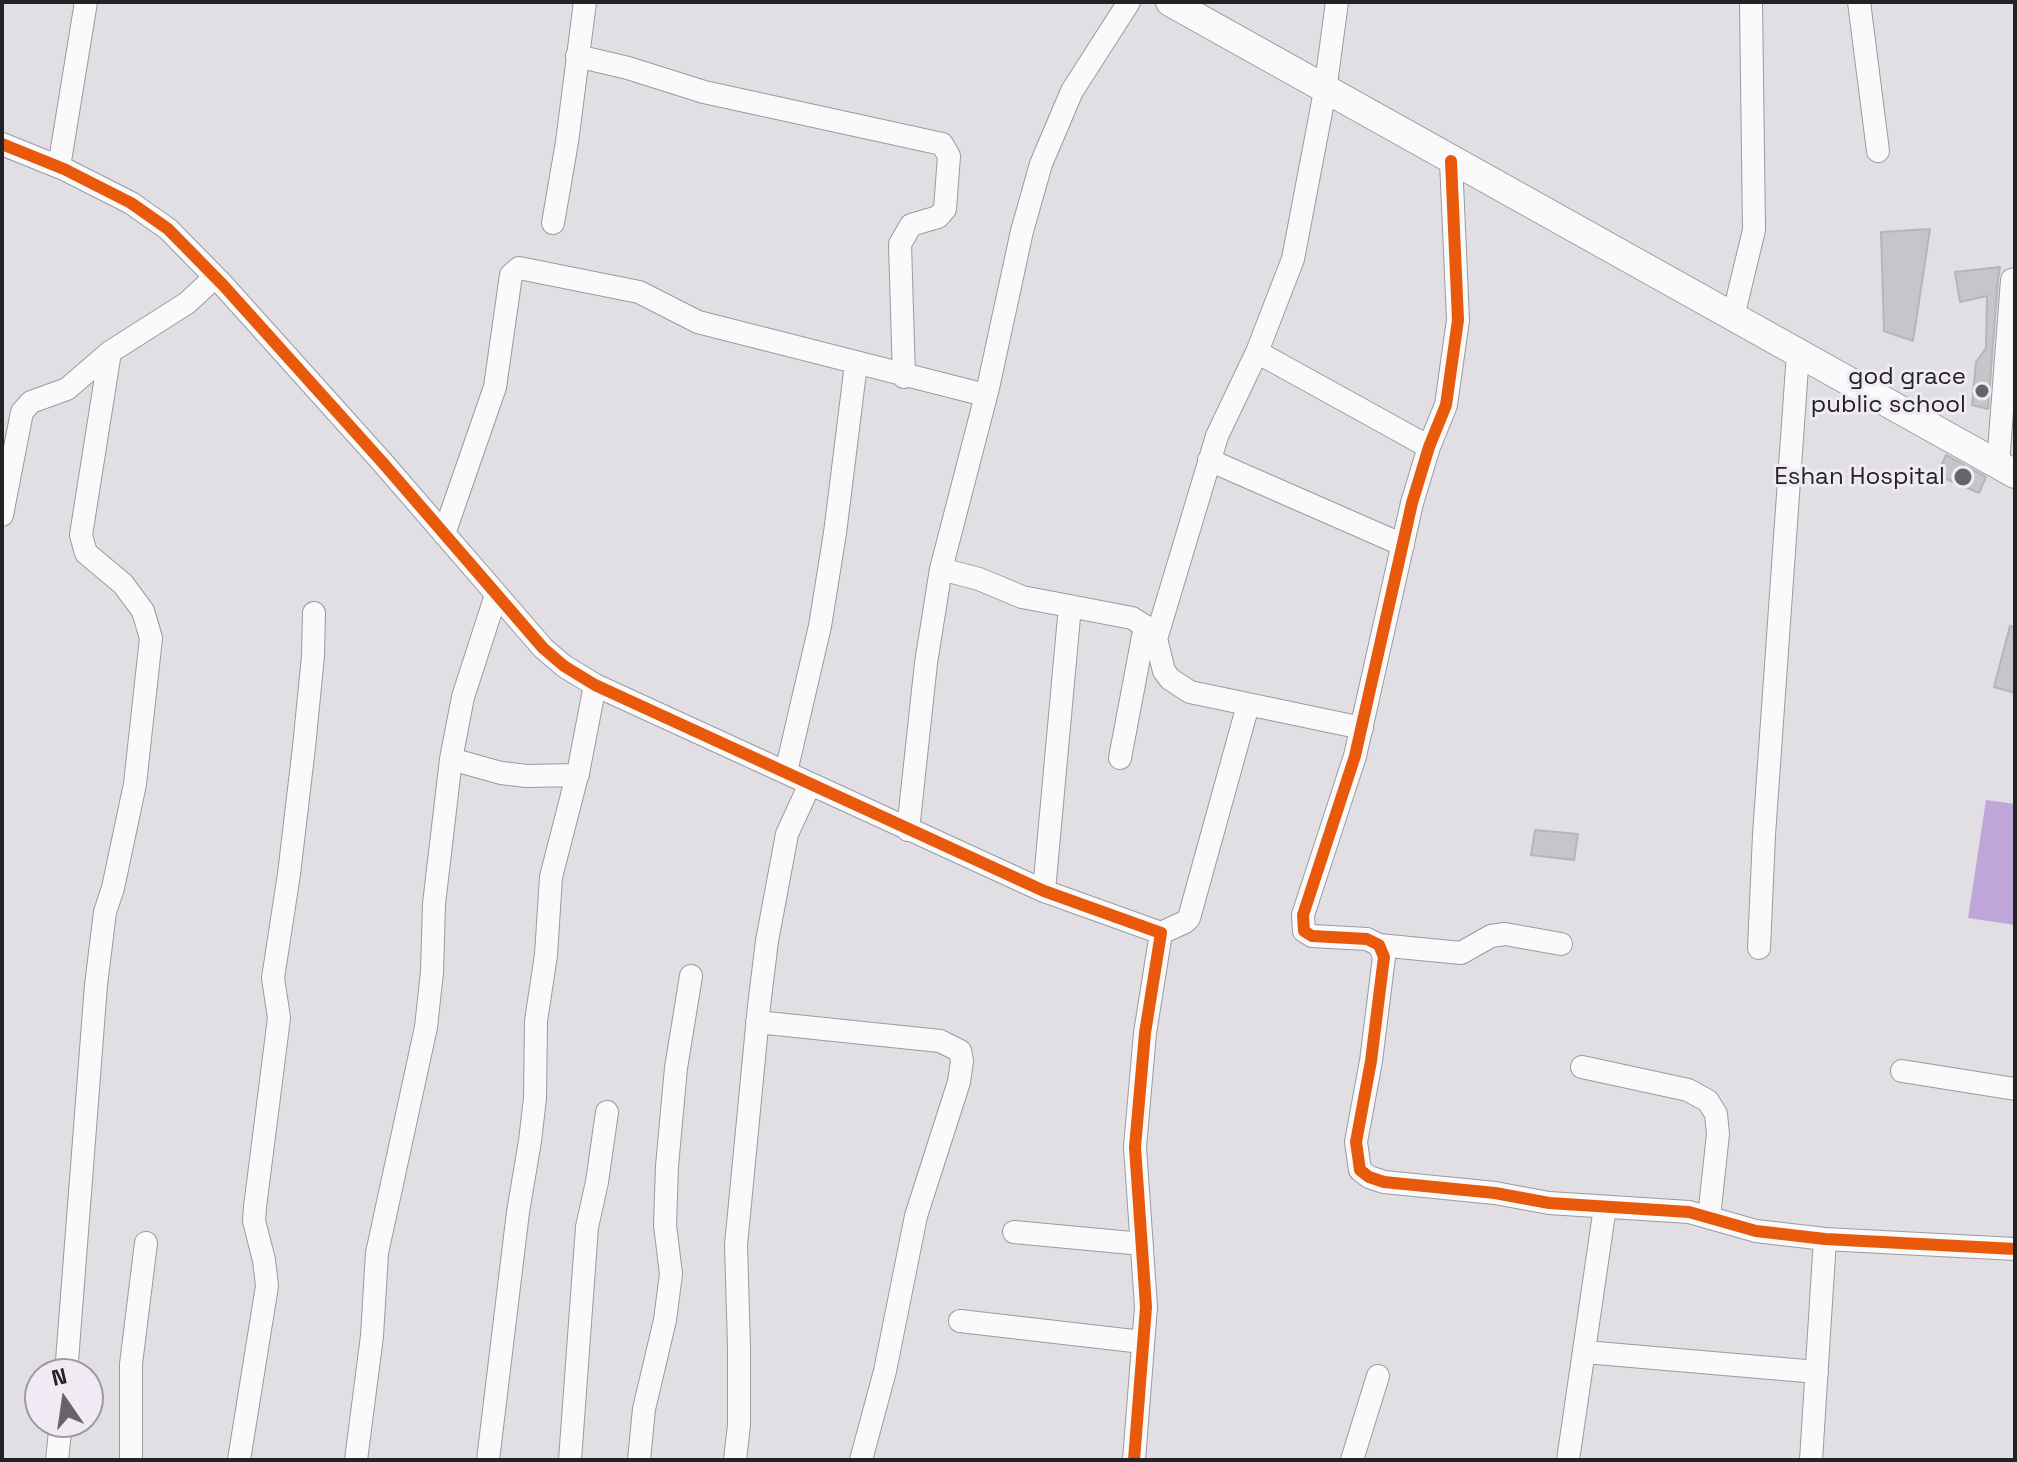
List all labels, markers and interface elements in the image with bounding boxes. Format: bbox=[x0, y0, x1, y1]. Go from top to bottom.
place label: god grace public school bbox=[1811, 363, 1966, 419]
marker: god grace public school bbox=[1973, 382, 1991, 400]
place label: Eshan Hospital bbox=[1774, 463, 1945, 491]
marker: Eshan Hospital bbox=[1952, 466, 1974, 488]
north arrow bbox=[24, 1358, 104, 1438]
text: N bbox=[49, 1361, 69, 1392]

